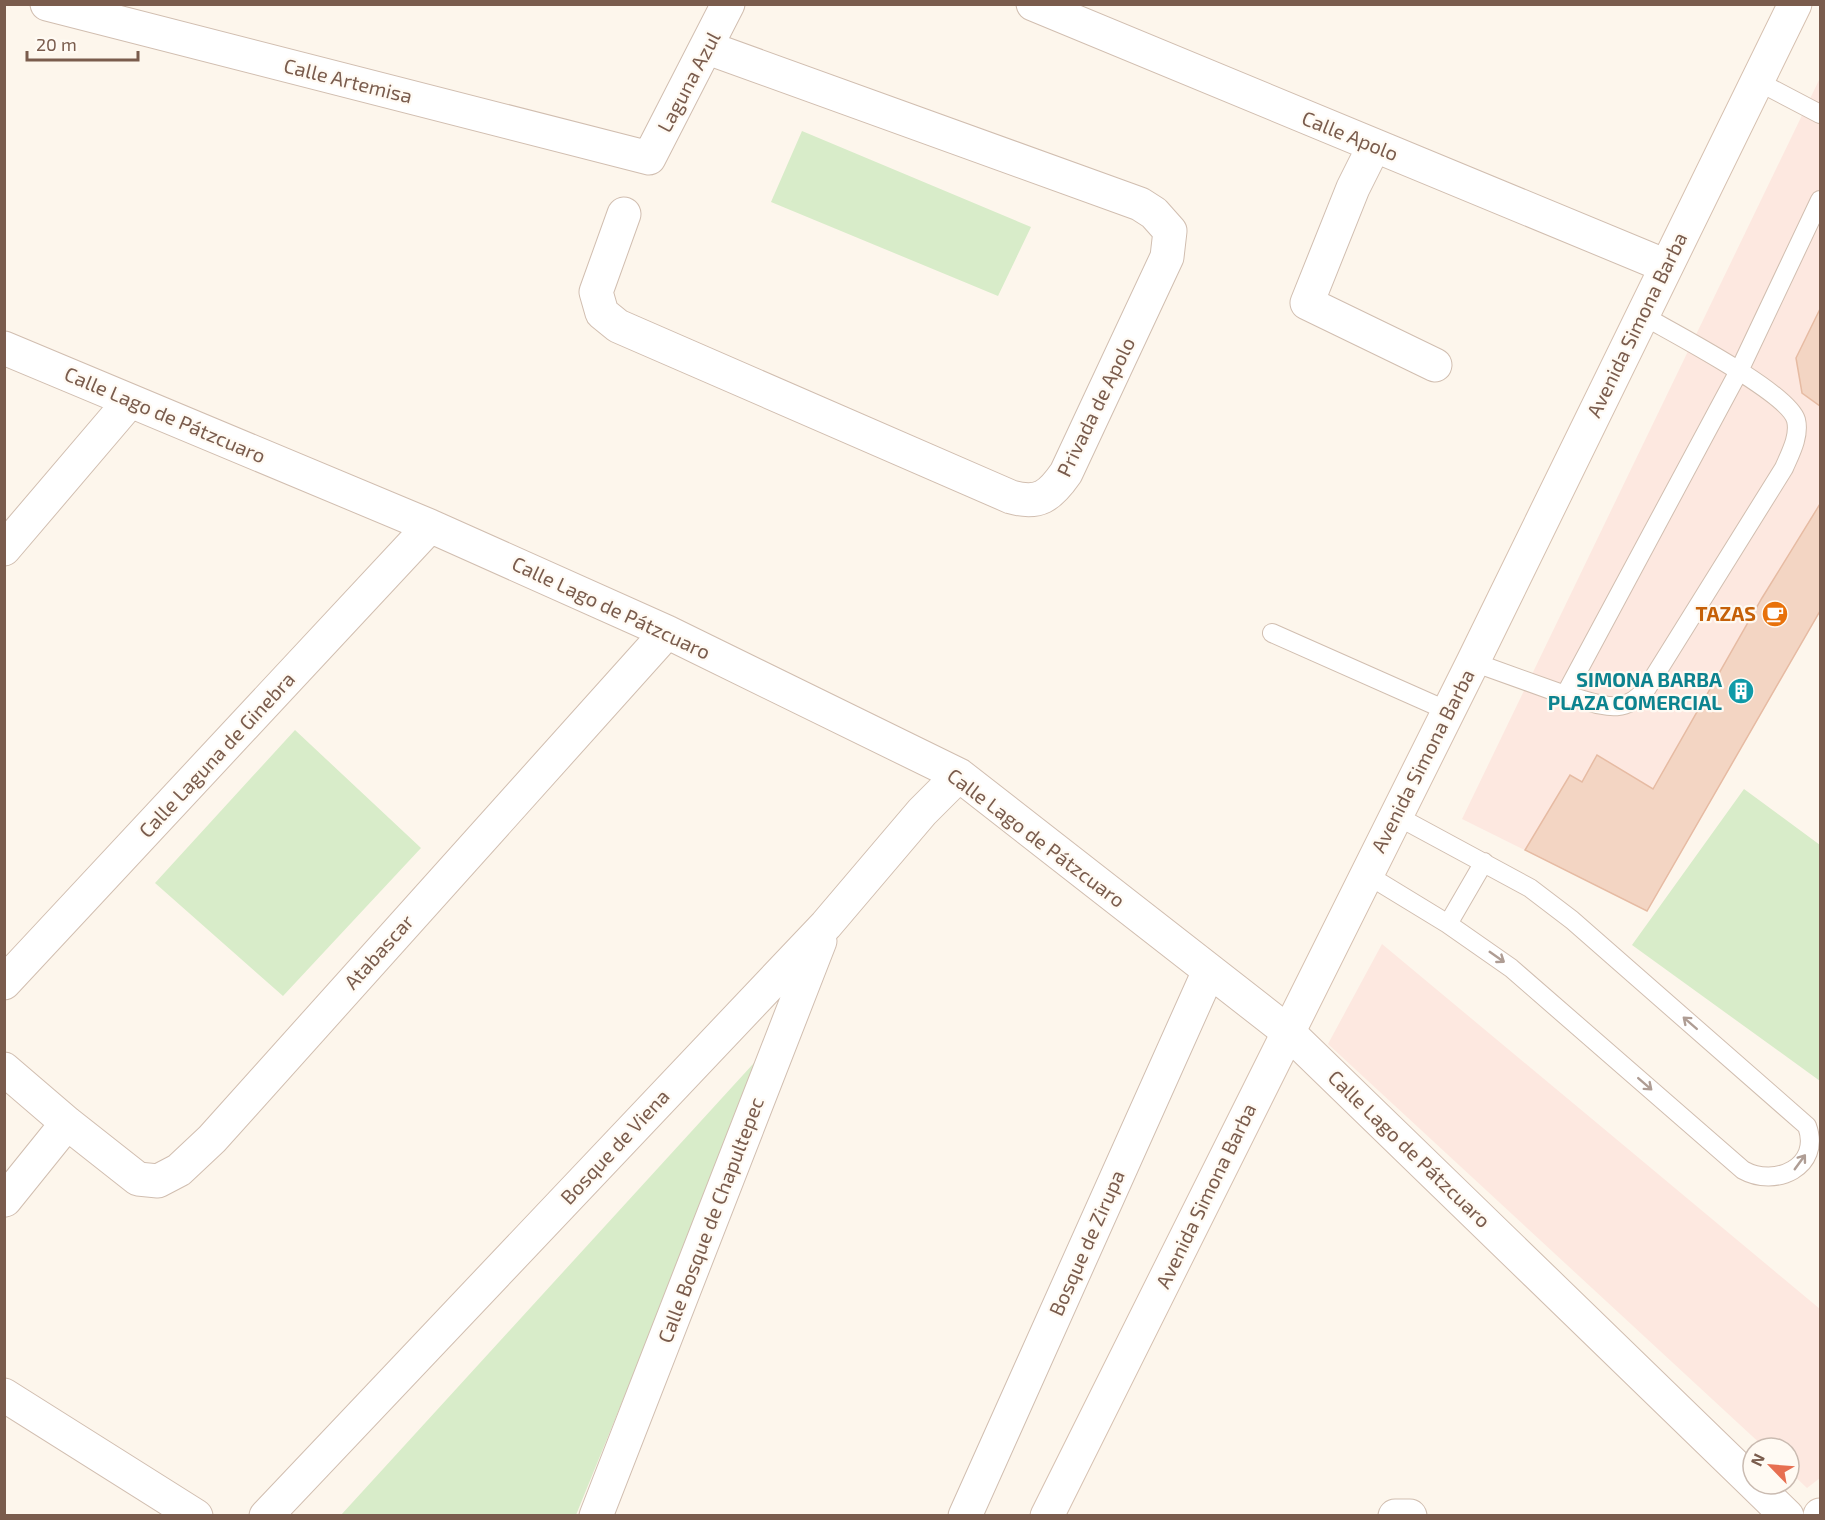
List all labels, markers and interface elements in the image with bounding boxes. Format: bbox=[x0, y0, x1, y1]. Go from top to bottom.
scale bar bbox=[27, 24, 138, 62]
street label: Laguna Azul bbox=[652, 27, 725, 136]
text: 20 m bbox=[36, 33, 77, 55]
street label: Calle Artemisa bbox=[282, 52, 415, 108]
street label: Calle Apolo bbox=[1299, 105, 1402, 165]
street label: Avenida Simona Barba bbox=[1581, 228, 1691, 421]
street label: Privada de Apolo bbox=[1051, 333, 1139, 480]
street label: Calle Lago de Pátzcuaro bbox=[61, 361, 270, 467]
street label: Calle Lago de Pátzcuaro bbox=[508, 551, 714, 664]
cafe icon: TAZAS bbox=[1760, 599, 1790, 629]
place label: TAZAS bbox=[1696, 601, 1756, 625]
street label: Avenida Simona Barba bbox=[1365, 665, 1479, 856]
street label: Calle Laguna de Ginebra bbox=[133, 667, 299, 842]
place label: SIMONA BARBA PLAZA COMERCIAL bbox=[1548, 667, 1723, 714]
building icon: SIMONA BARBA PLAZA COMERCIAL bbox=[1726, 676, 1756, 706]
street label: Calle Lago de Pátzcuaro bbox=[943, 763, 1130, 912]
street label: Atabascar bbox=[339, 909, 418, 994]
one-way arrow bbox=[1488, 951, 1505, 964]
one-way arrow bbox=[1683, 1016, 1698, 1030]
street label: Calle Lago de Pátzcuaro bbox=[1324, 1065, 1496, 1232]
one-way arrow bbox=[1637, 1077, 1652, 1091]
street label: Bosque de Viena bbox=[555, 1084, 674, 1209]
street label: Calle Bosque de Chapultepec bbox=[652, 1093, 768, 1346]
street label: Avenida Simona Barba bbox=[1150, 1099, 1260, 1292]
one-way arrow bbox=[1793, 1154, 1806, 1170]
street label: Bosque de Zirupa bbox=[1043, 1166, 1129, 1319]
north arrow bbox=[1741, 1436, 1801, 1496]
text: N bbox=[1746, 1450, 1768, 1469]

